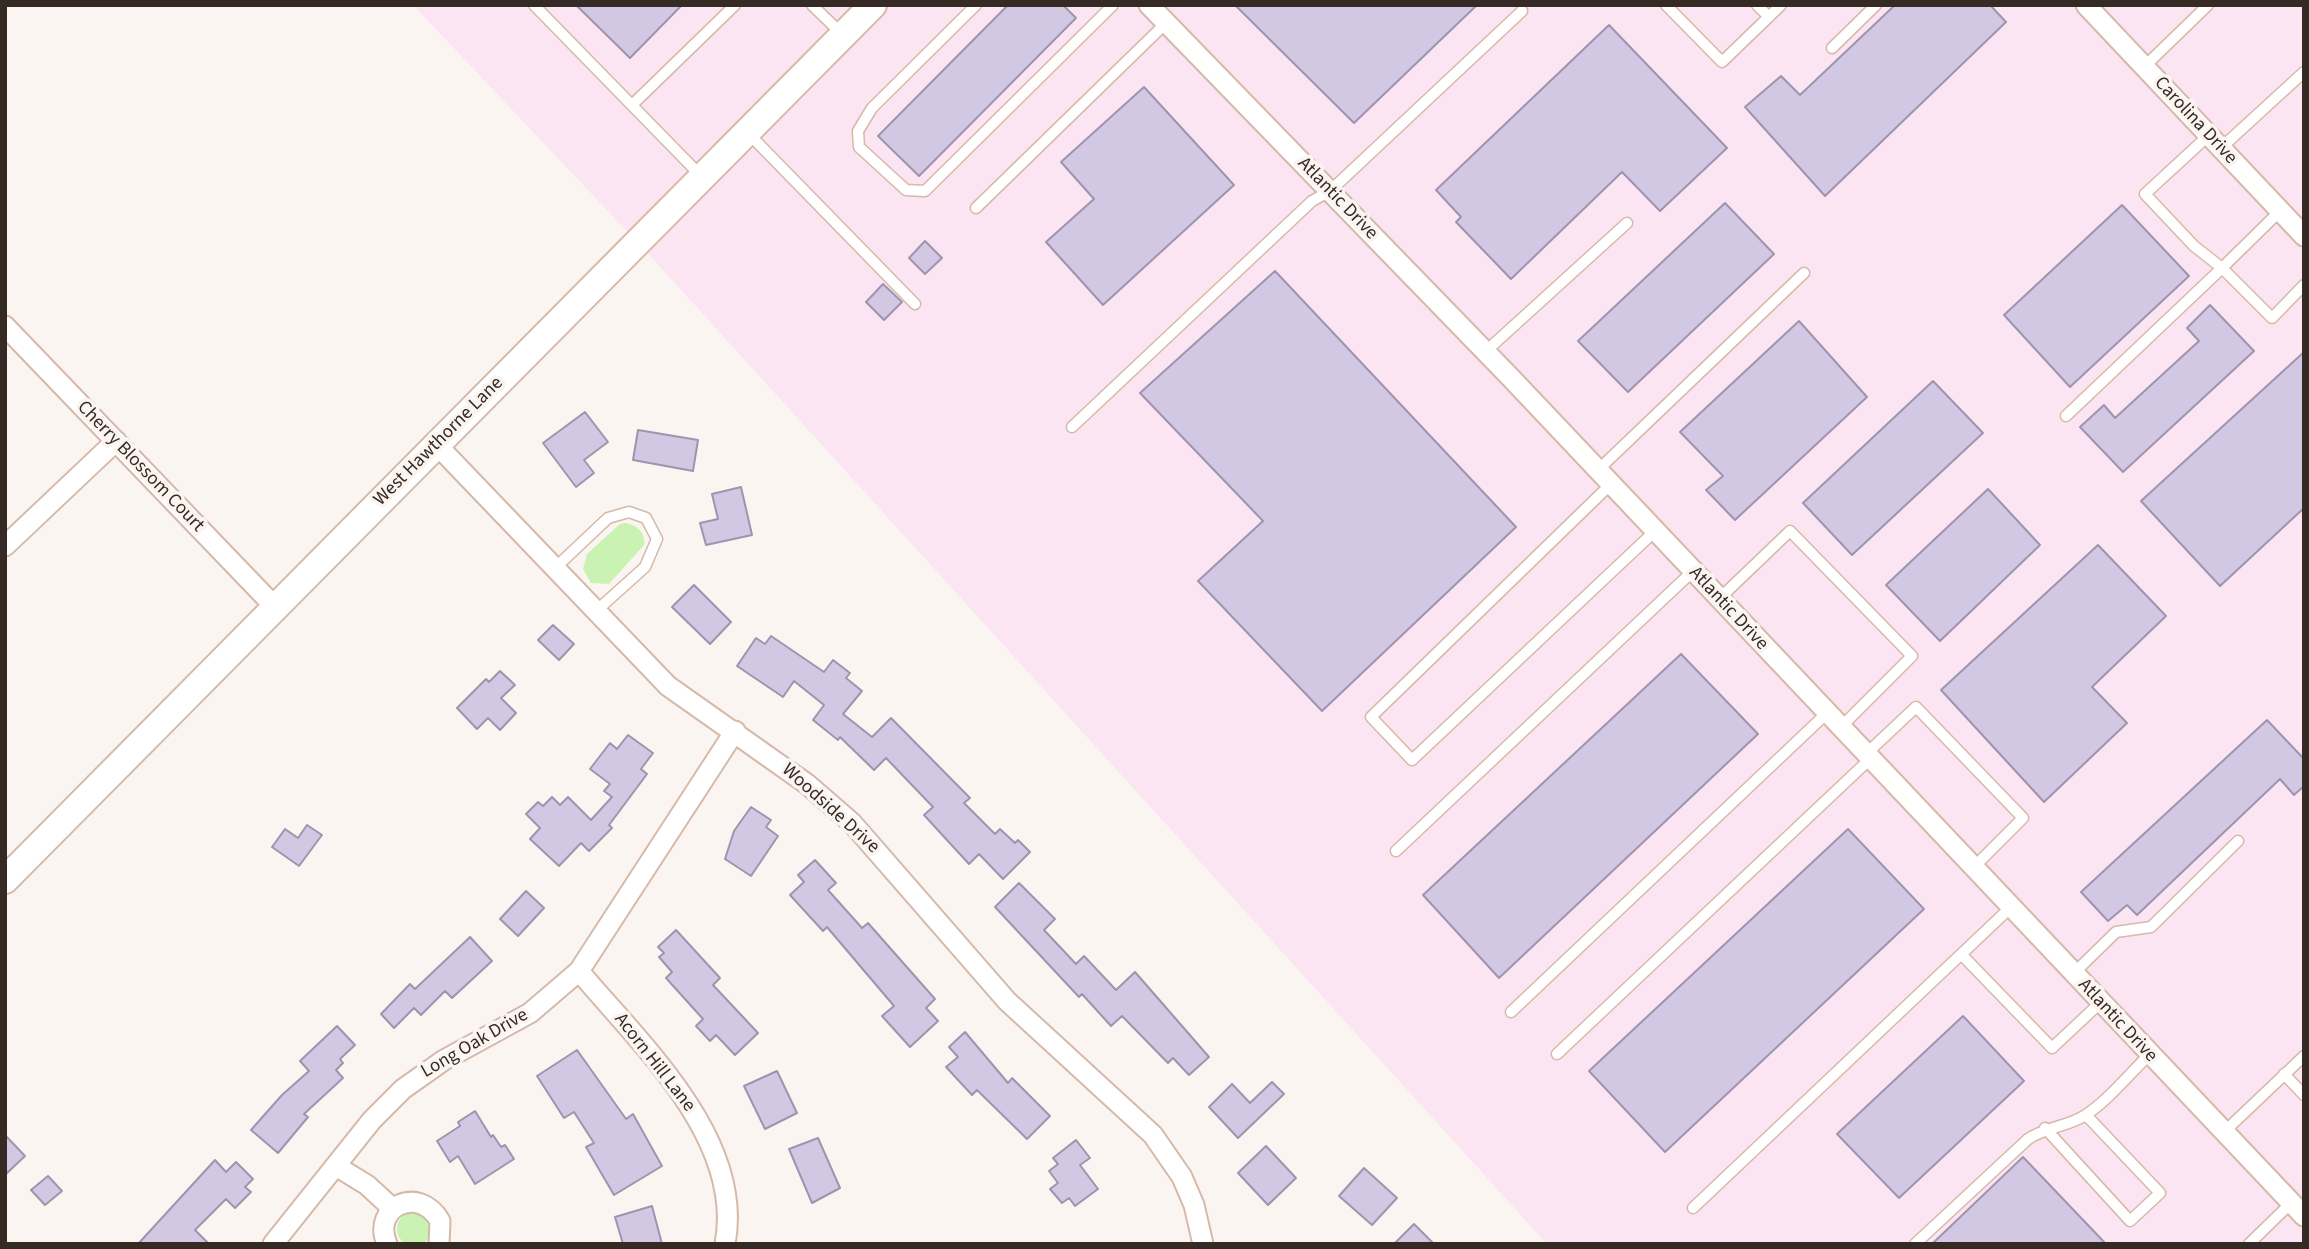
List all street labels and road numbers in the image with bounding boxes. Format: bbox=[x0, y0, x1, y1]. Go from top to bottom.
street label: Carolina Drive bbox=[2149, 72, 2241, 170]
street label: Atlantic Drive bbox=[1292, 153, 1382, 245]
street label: West Hawthorne Lane bbox=[370, 373, 508, 511]
street label: Cherry Blossom Court bbox=[72, 397, 208, 537]
street label: Atlantic Drive bbox=[1684, 562, 1772, 656]
street label: Woodside Drive bbox=[776, 759, 884, 859]
street label: Atlantic Drive bbox=[2073, 974, 2161, 1068]
street label: Long Oak Drive bbox=[417, 1004, 533, 1084]
street label: Acorn Hill Lane bbox=[608, 1009, 700, 1117]

